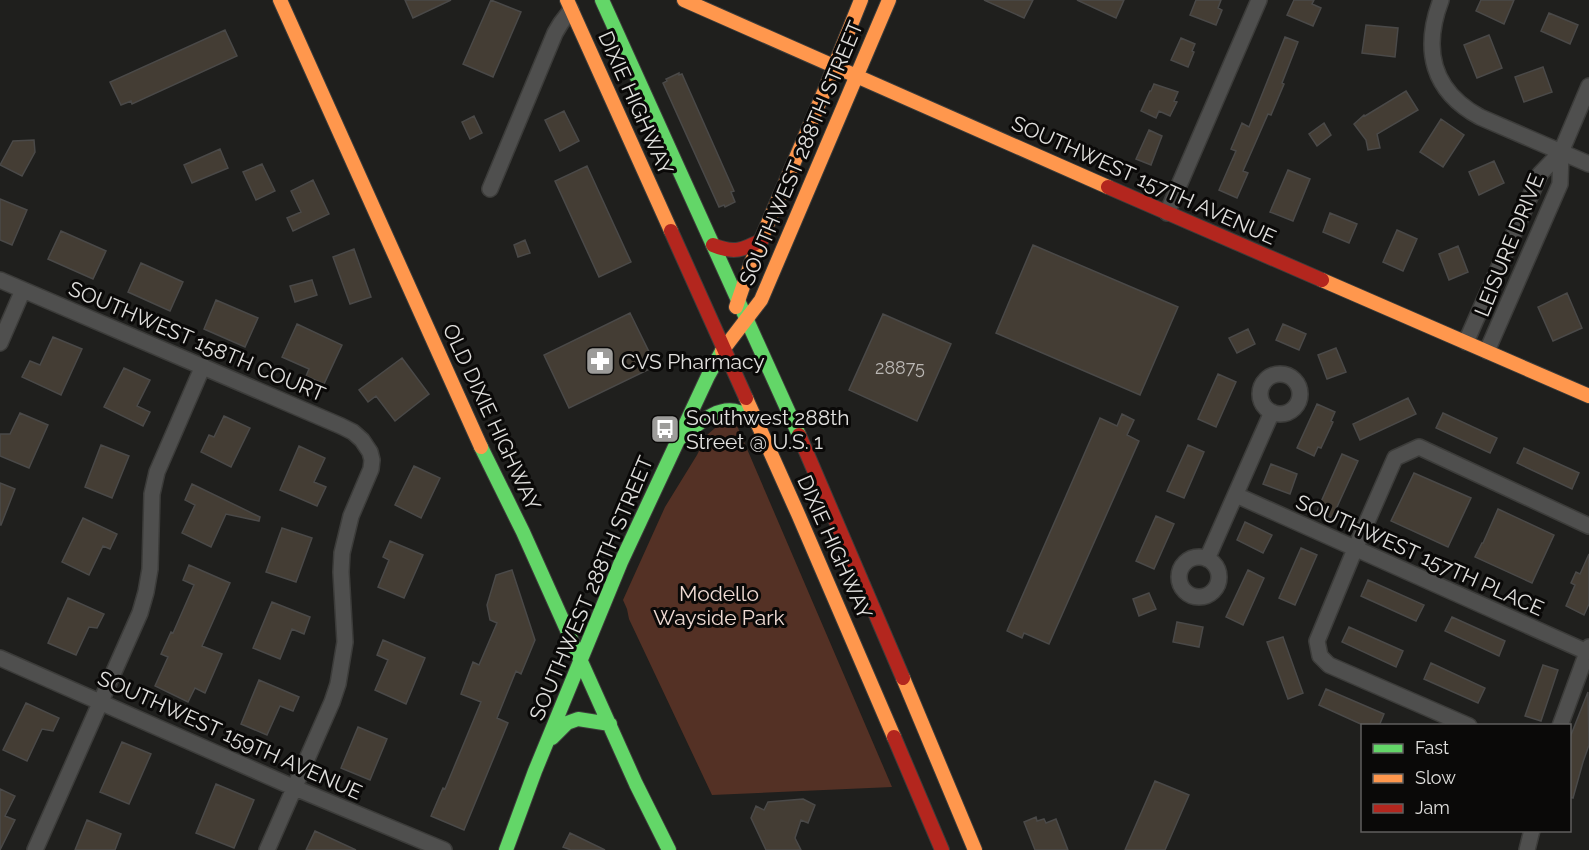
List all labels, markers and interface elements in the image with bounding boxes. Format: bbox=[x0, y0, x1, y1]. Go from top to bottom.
street label: SOUTHWEST 288TH STREET bbox=[734, 17, 868, 289]
street label: DIXIE HIGHWAY bbox=[593, 27, 679, 179]
street label: SOUTHWEST 157TH AVENUE bbox=[1008, 110, 1280, 250]
street label: LEISURE DRIVE bbox=[1469, 170, 1549, 320]
street label: SOUTHWEST 158TH COURT bbox=[65, 276, 329, 407]
street label: OLD DIXIE HIGHWAY bbox=[438, 320, 546, 515]
pharmacy icon: CVS Pharmacy bbox=[584, 345, 616, 377]
place label: CVS Pharmacy bbox=[621, 349, 765, 374]
house number: 28875 bbox=[875, 357, 925, 378]
place label: Southwest 288th Street @ U.S. 1 bbox=[686, 405, 849, 454]
bus stop icon: Southwest 288th Street @ U.S. 1 bbox=[649, 413, 681, 445]
street label: SOUTHWEST 288TH STREET bbox=[524, 452, 658, 724]
street label: DIXIE HIGHWAY bbox=[792, 471, 878, 623]
street label: SOUTHWEST 157TH PLACE bbox=[1292, 489, 1548, 621]
park label: Modello Wayside Park bbox=[653, 581, 785, 630]
street label: SOUTHWEST 159TH AVENUE bbox=[94, 665, 366, 805]
legend bbox=[1361, 724, 1571, 832]
text: Fast bbox=[1415, 737, 1449, 758]
text: Slow bbox=[1415, 767, 1456, 788]
text: Jam bbox=[1415, 797, 1450, 818]

